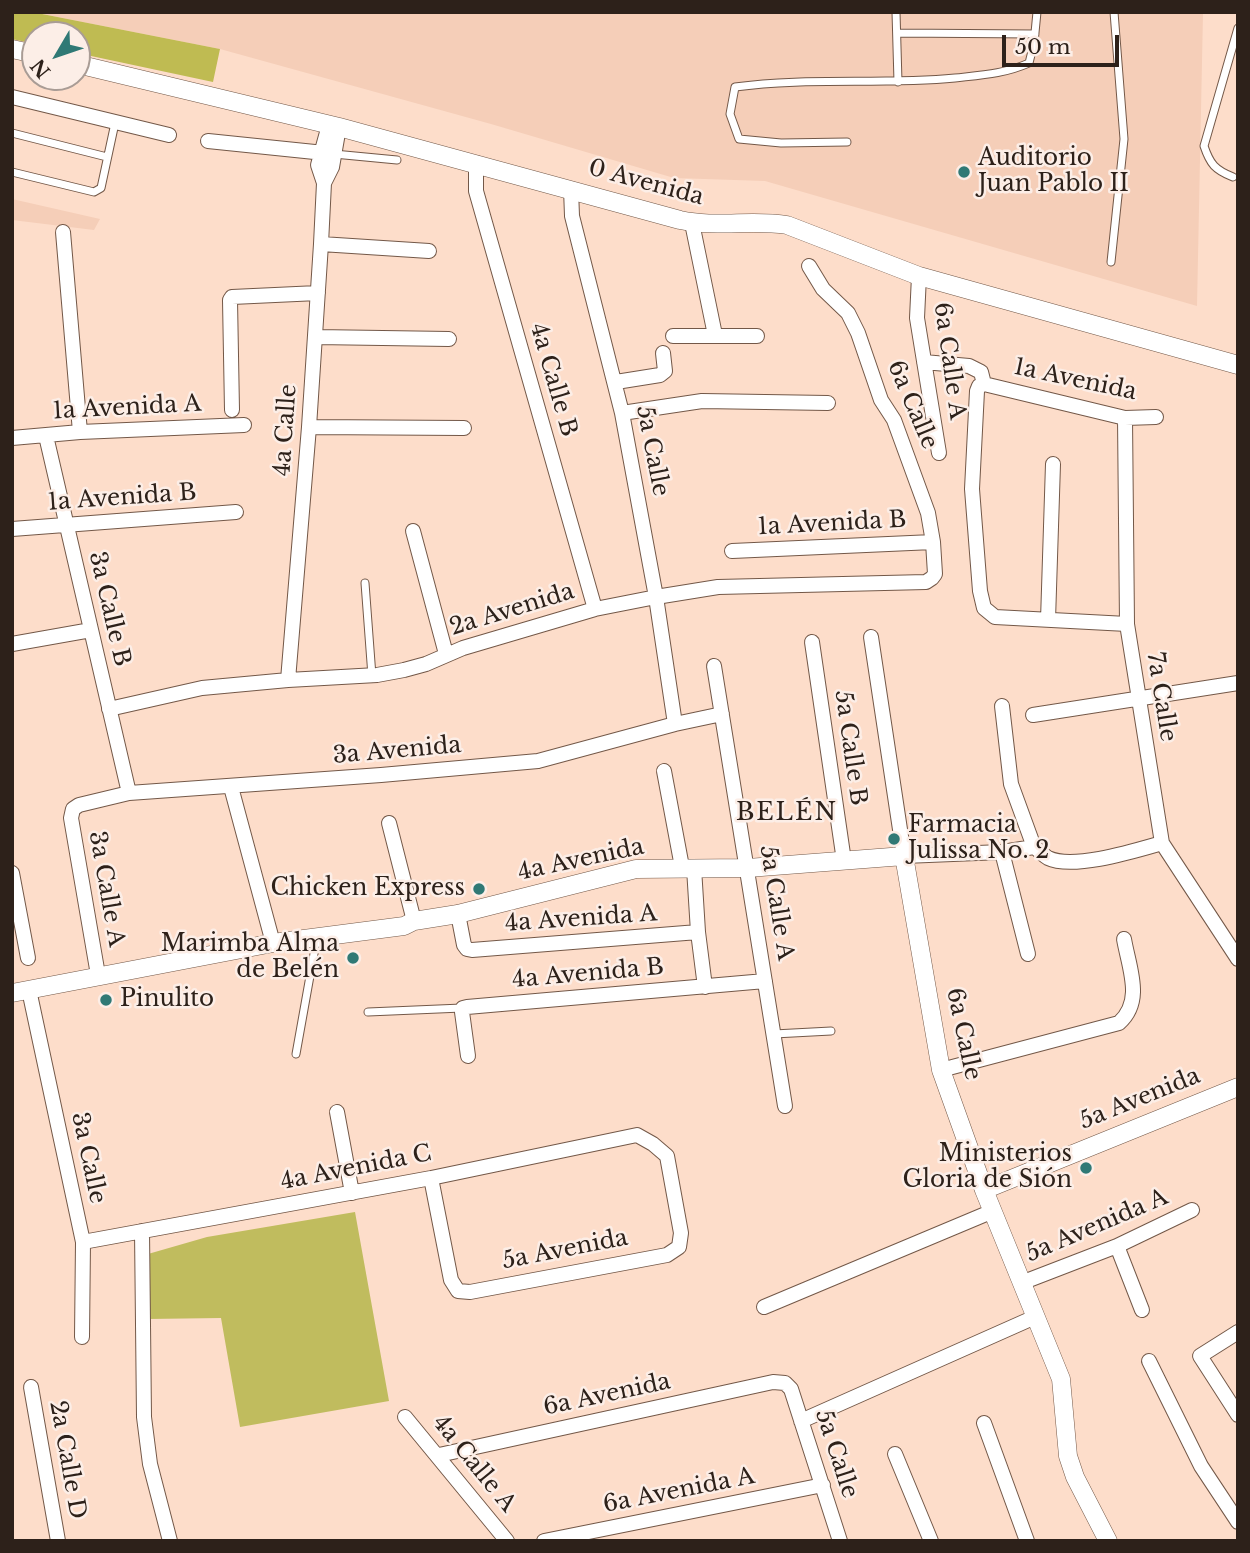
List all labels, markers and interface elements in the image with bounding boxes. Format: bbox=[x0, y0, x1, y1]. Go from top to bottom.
north arrow bbox=[21, 21, 91, 91]
scale bar bbox=[1005, 21, 1122, 65]
text: 50 m bbox=[1015, 34, 1070, 60]
text: N bbox=[26, 54, 55, 82]
place label: Auditorio Juan Pablo II bbox=[978, 145, 1129, 199]
street label: 0 Avenida bbox=[585, 154, 707, 212]
marker: Auditorio Juan Pablo II bbox=[956, 164, 972, 180]
street label: 6a Calle A bbox=[927, 301, 971, 421]
street label: 4a Calle B bbox=[524, 320, 582, 440]
street label: 1a Avenida bbox=[1011, 354, 1139, 406]
street label: 6a Calle bbox=[881, 357, 943, 453]
street label: 4a Calle bbox=[269, 383, 303, 477]
street label: 1a Avenida A bbox=[52, 390, 202, 426]
street label: 5a Calle bbox=[630, 403, 674, 499]
street label: 1a Avenida B bbox=[47, 479, 197, 517]
street label: 1a Avenida B bbox=[757, 506, 907, 542]
street label: 3a Calle B bbox=[82, 549, 136, 669]
street label: 2a Avenida bbox=[446, 578, 578, 642]
street label: 7a Calle bbox=[1140, 650, 1182, 744]
street label: 5a Calle B bbox=[828, 689, 872, 807]
street label: 3a Avenida bbox=[332, 732, 462, 770]
district label: BELÉN bbox=[737, 799, 837, 827]
place label: Farmacia Julissa No. 2 bbox=[908, 812, 1049, 866]
street label: 3a Calle A bbox=[82, 829, 130, 949]
marker: Farmacia Julissa No. 2 bbox=[886, 831, 902, 847]
street label: 4a Avenida bbox=[516, 833, 646, 887]
street label: 5a Calle A bbox=[753, 844, 799, 962]
place label: Chicken Express bbox=[271, 875, 465, 903]
marker: Chicken Express bbox=[471, 881, 487, 897]
street label: 4a Avenida A bbox=[504, 900, 658, 938]
place label: Marimba Alma de Belén bbox=[161, 931, 339, 985]
marker: Marimba Alma de Belén bbox=[345, 950, 361, 966]
street label: 4a Avenida B bbox=[511, 954, 665, 994]
street label: 6a Calle bbox=[940, 985, 986, 1083]
place label: Pinulito bbox=[120, 986, 214, 1014]
marker: Pinulito bbox=[98, 992, 114, 1008]
street label: 5a Avenida bbox=[1076, 1062, 1204, 1136]
street label: 3a Calle bbox=[65, 1110, 111, 1206]
street label: 4a Avenida C bbox=[278, 1140, 434, 1196]
place label: Ministerios Gloria de Sión bbox=[902, 1141, 1072, 1195]
marker: Ministerios Gloria de Sión bbox=[1078, 1160, 1094, 1176]
street label: 5a Avenida A bbox=[1022, 1184, 1172, 1268]
street label: 5a Avenida bbox=[500, 1224, 630, 1276]
street label: 6a Avenida bbox=[541, 1368, 673, 1422]
street label: 2a Calle D bbox=[43, 1399, 91, 1521]
street label: 5a Calle bbox=[809, 1406, 863, 1502]
street label: 4a Calle A bbox=[427, 1410, 521, 1518]
street label: 6a Avenida A bbox=[601, 1463, 757, 1519]

